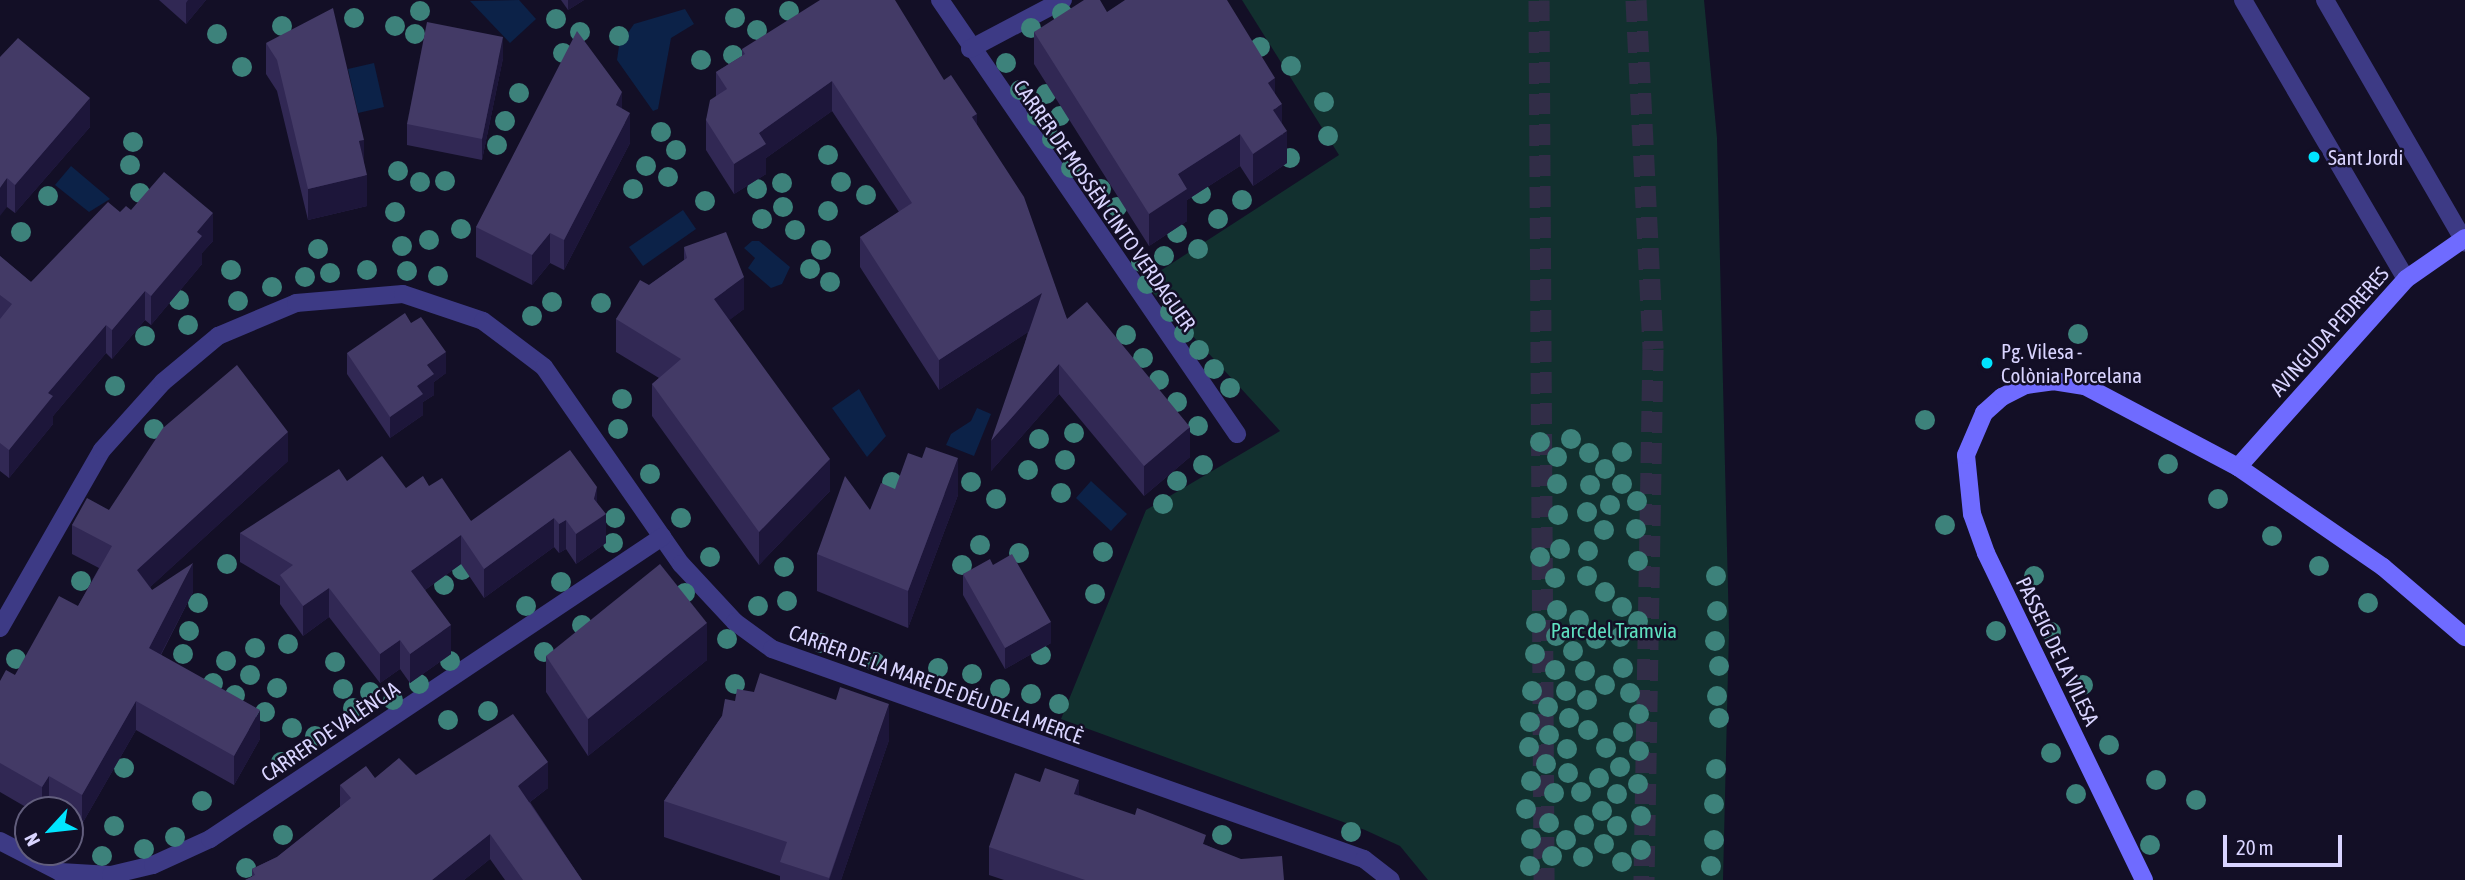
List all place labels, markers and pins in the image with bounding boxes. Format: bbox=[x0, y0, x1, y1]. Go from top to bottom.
place label: Sant Jordi bbox=[2328, 144, 2403, 170]
marker: Sant Jordi bbox=[2306, 149, 2322, 165]
place label: Pg. Vilesa - Colònia Porcelana bbox=[2001, 338, 2142, 388]
marker: Pg. Vilesa - Colònia Porcelana bbox=[1979, 355, 1995, 371]

